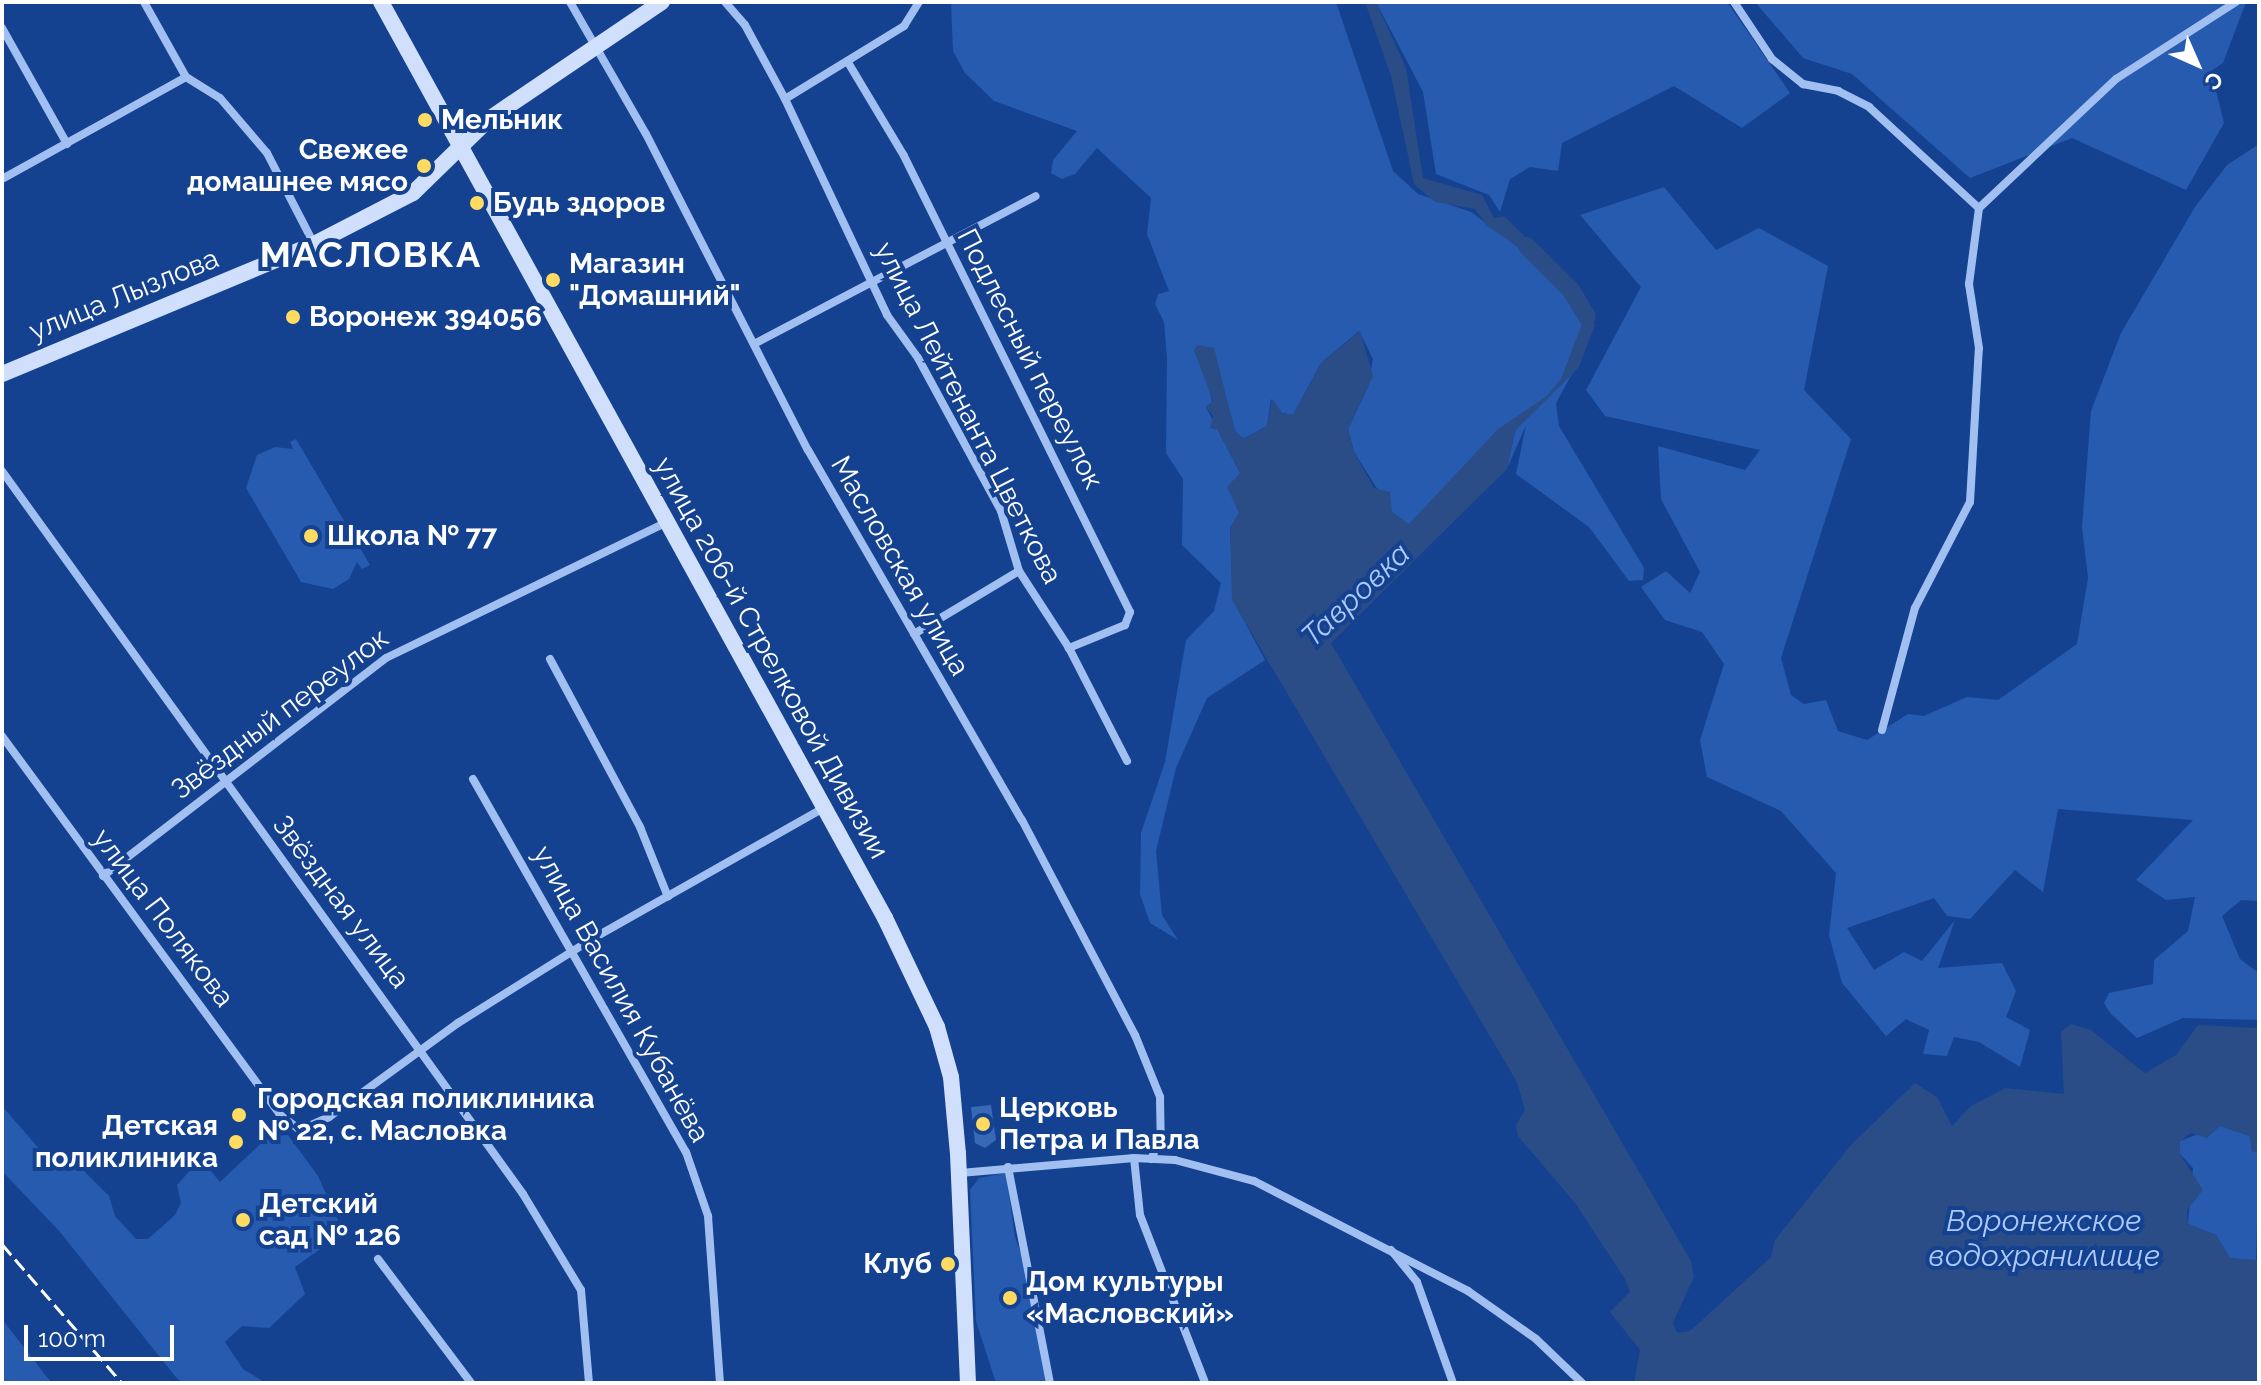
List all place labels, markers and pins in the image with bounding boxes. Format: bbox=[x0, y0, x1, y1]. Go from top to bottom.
place label: Мельник bbox=[441, 103, 563, 137]
marker: Мельник bbox=[416, 111, 434, 129]
place label: Свежее домашнее мясо bbox=[187, 133, 408, 199]
marker: Свежее домашнее мясо bbox=[415, 157, 433, 175]
place label: Будь здоров bbox=[493, 186, 666, 220]
marker: Будь здоров bbox=[468, 194, 486, 212]
place label: Магазин "Домашний" bbox=[569, 247, 741, 313]
marker: Магазин "Домашний" bbox=[544, 271, 562, 289]
place label: Воронеж 394056 bbox=[309, 300, 542, 334]
marker: Воронеж 394056 bbox=[284, 308, 302, 326]
place label: Школа № 77 bbox=[327, 519, 497, 553]
marker: Школа № 77 bbox=[302, 527, 320, 545]
place label: Городская поликлиника № 22, с. Масловка bbox=[257, 1082, 595, 1148]
place label: Церковь Петра и Павла bbox=[999, 1091, 1199, 1157]
marker: Городская поликлиника № 22, с. Масловка bbox=[228, 1104, 250, 1126]
place label: Детская поликлиника bbox=[35, 1109, 218, 1175]
marker: Церковь Петра и Павла bbox=[974, 1115, 992, 1133]
marker: Детская поликлиника bbox=[225, 1131, 247, 1153]
place label: Детский сад № 126 bbox=[259, 1187, 401, 1253]
marker: Детский сад № 126 bbox=[234, 1211, 252, 1229]
place label: Клуб bbox=[863, 1247, 932, 1281]
marker: Клуб bbox=[939, 1255, 957, 1273]
place label: Дом культуры «Масловский» bbox=[1026, 1265, 1234, 1331]
marker: Дом культуры «Масловский» bbox=[1001, 1289, 1019, 1307]

